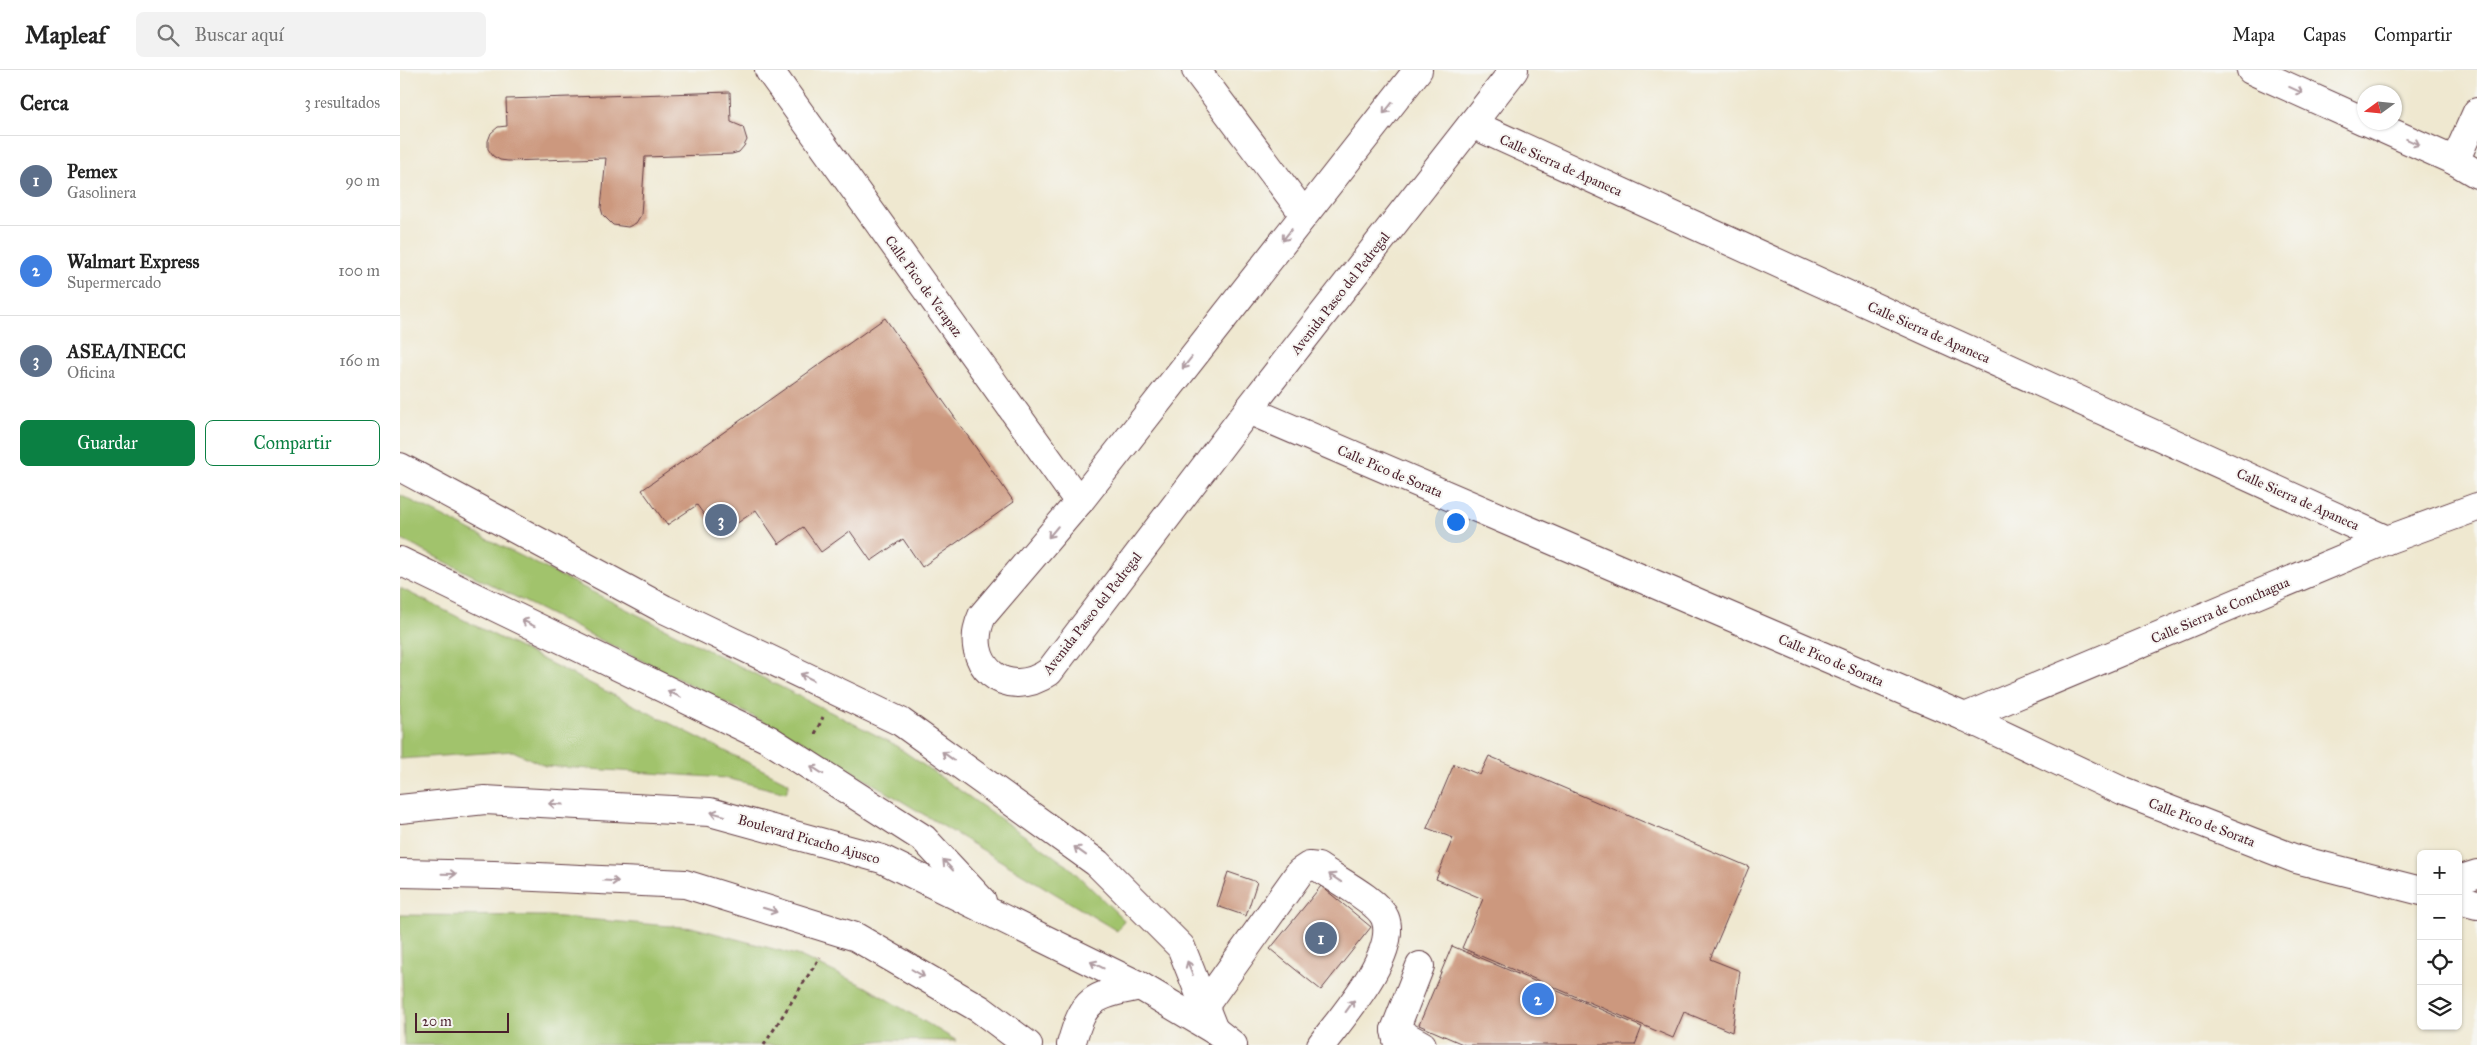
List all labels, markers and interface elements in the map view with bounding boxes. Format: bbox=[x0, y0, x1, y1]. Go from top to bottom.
search box bbox=[136, 12, 486, 57]
text: Mapleaf bbox=[25, 20, 106, 50]
icon: search bbox=[154, 21, 182, 49]
text: Buscar aquí bbox=[194, 23, 284, 46]
text: Mapa bbox=[2232, 24, 2275, 46]
text: Capas bbox=[2303, 24, 2346, 46]
text: Compartir bbox=[2374, 24, 2452, 46]
north arrow bbox=[2357, 85, 2402, 130]
one-way arrow bbox=[2288, 86, 2303, 95]
text: Cerca bbox=[20, 90, 69, 116]
text: 3 resultados bbox=[305, 93, 380, 112]
one-way arrow bbox=[1382, 101, 1393, 114]
street label: Calle Sierra de Apaneca bbox=[1497, 131, 1625, 200]
one-way arrow bbox=[2405, 138, 2420, 148]
text: Pemex bbox=[67, 160, 118, 183]
text: 1 bbox=[33, 171, 39, 190]
text: 90 m bbox=[345, 171, 380, 190]
text: Gasolinera bbox=[67, 183, 136, 202]
one-way arrow bbox=[1281, 228, 1292, 241]
street label: Avenida Paseo del Pedregal bbox=[1287, 229, 1394, 359]
street label: Calle Pico de Verapaz bbox=[881, 232, 966, 341]
text: Walmart Express bbox=[67, 250, 199, 273]
text: 2 bbox=[32, 261, 40, 280]
text: 100 m bbox=[338, 261, 380, 280]
text: Supermercado bbox=[67, 273, 161, 292]
street label: Calle Sierra de Apaneca bbox=[1865, 298, 1993, 367]
text: ASEA/INECC bbox=[67, 340, 186, 363]
text: 3 bbox=[33, 351, 39, 370]
text: 160 m bbox=[339, 351, 380, 370]
one-way arrow bbox=[1181, 357, 1192, 370]
text: Oficina bbox=[67, 363, 115, 382]
button: Guardar bbox=[20, 420, 195, 466]
button: Compartir bbox=[205, 420, 380, 466]
street label: Calle Pico de Sorata bbox=[1335, 442, 1445, 501]
street label: Calle Sierra de Apaneca bbox=[2234, 465, 2362, 534]
pin: 3 bbox=[705, 501, 737, 539]
your location bbox=[1443, 509, 1469, 535]
one-way arrow bbox=[1048, 525, 1059, 538]
street label: Avenida Paseo del Pedregal bbox=[1039, 549, 1146, 679]
street label: Calle Sierra de Conchagua bbox=[2148, 574, 2292, 647]
one-way arrow bbox=[521, 617, 536, 627]
street label: Calle Pico de Sorata bbox=[1776, 631, 1886, 690]
one-way arrow bbox=[800, 672, 815, 681]
one-way arrow bbox=[667, 688, 682, 698]
one-way arrow bbox=[941, 751, 955, 761]
one-way arrow bbox=[811, 765, 825, 775]
street label: Calle Pico de Sorata bbox=[2146, 794, 2258, 851]
one-way arrow bbox=[549, 799, 565, 808]
one-way arrow bbox=[711, 809, 727, 818]
street label: Boulevard Picacho Ajusco bbox=[736, 811, 882, 868]
one-way arrow bbox=[1073, 846, 1087, 856]
map controls bbox=[2417, 850, 2462, 1030]
button: + bbox=[2417, 850, 2462, 895]
one-way arrow bbox=[942, 858, 954, 871]
one-way arrow bbox=[440, 869, 456, 879]
one-way arrow bbox=[1328, 873, 1342, 883]
one-way arrow bbox=[603, 876, 619, 885]
button: − bbox=[2417, 895, 2462, 940]
one-way arrow bbox=[761, 906, 777, 916]
pin: 1 bbox=[1305, 919, 1337, 957]
button: locate bbox=[2417, 940, 2462, 985]
one-way arrow bbox=[1090, 960, 1105, 969]
one-way arrow bbox=[1184, 961, 1194, 976]
one-way arrow bbox=[911, 968, 926, 978]
pin: 2 bbox=[1522, 980, 1554, 1018]
button: layers bbox=[2417, 985, 2462, 1030]
one-way arrow bbox=[1345, 999, 1355, 1013]
scale bar bbox=[415, 1010, 509, 1033]
text: 20 m bbox=[422, 1013, 452, 1030]

